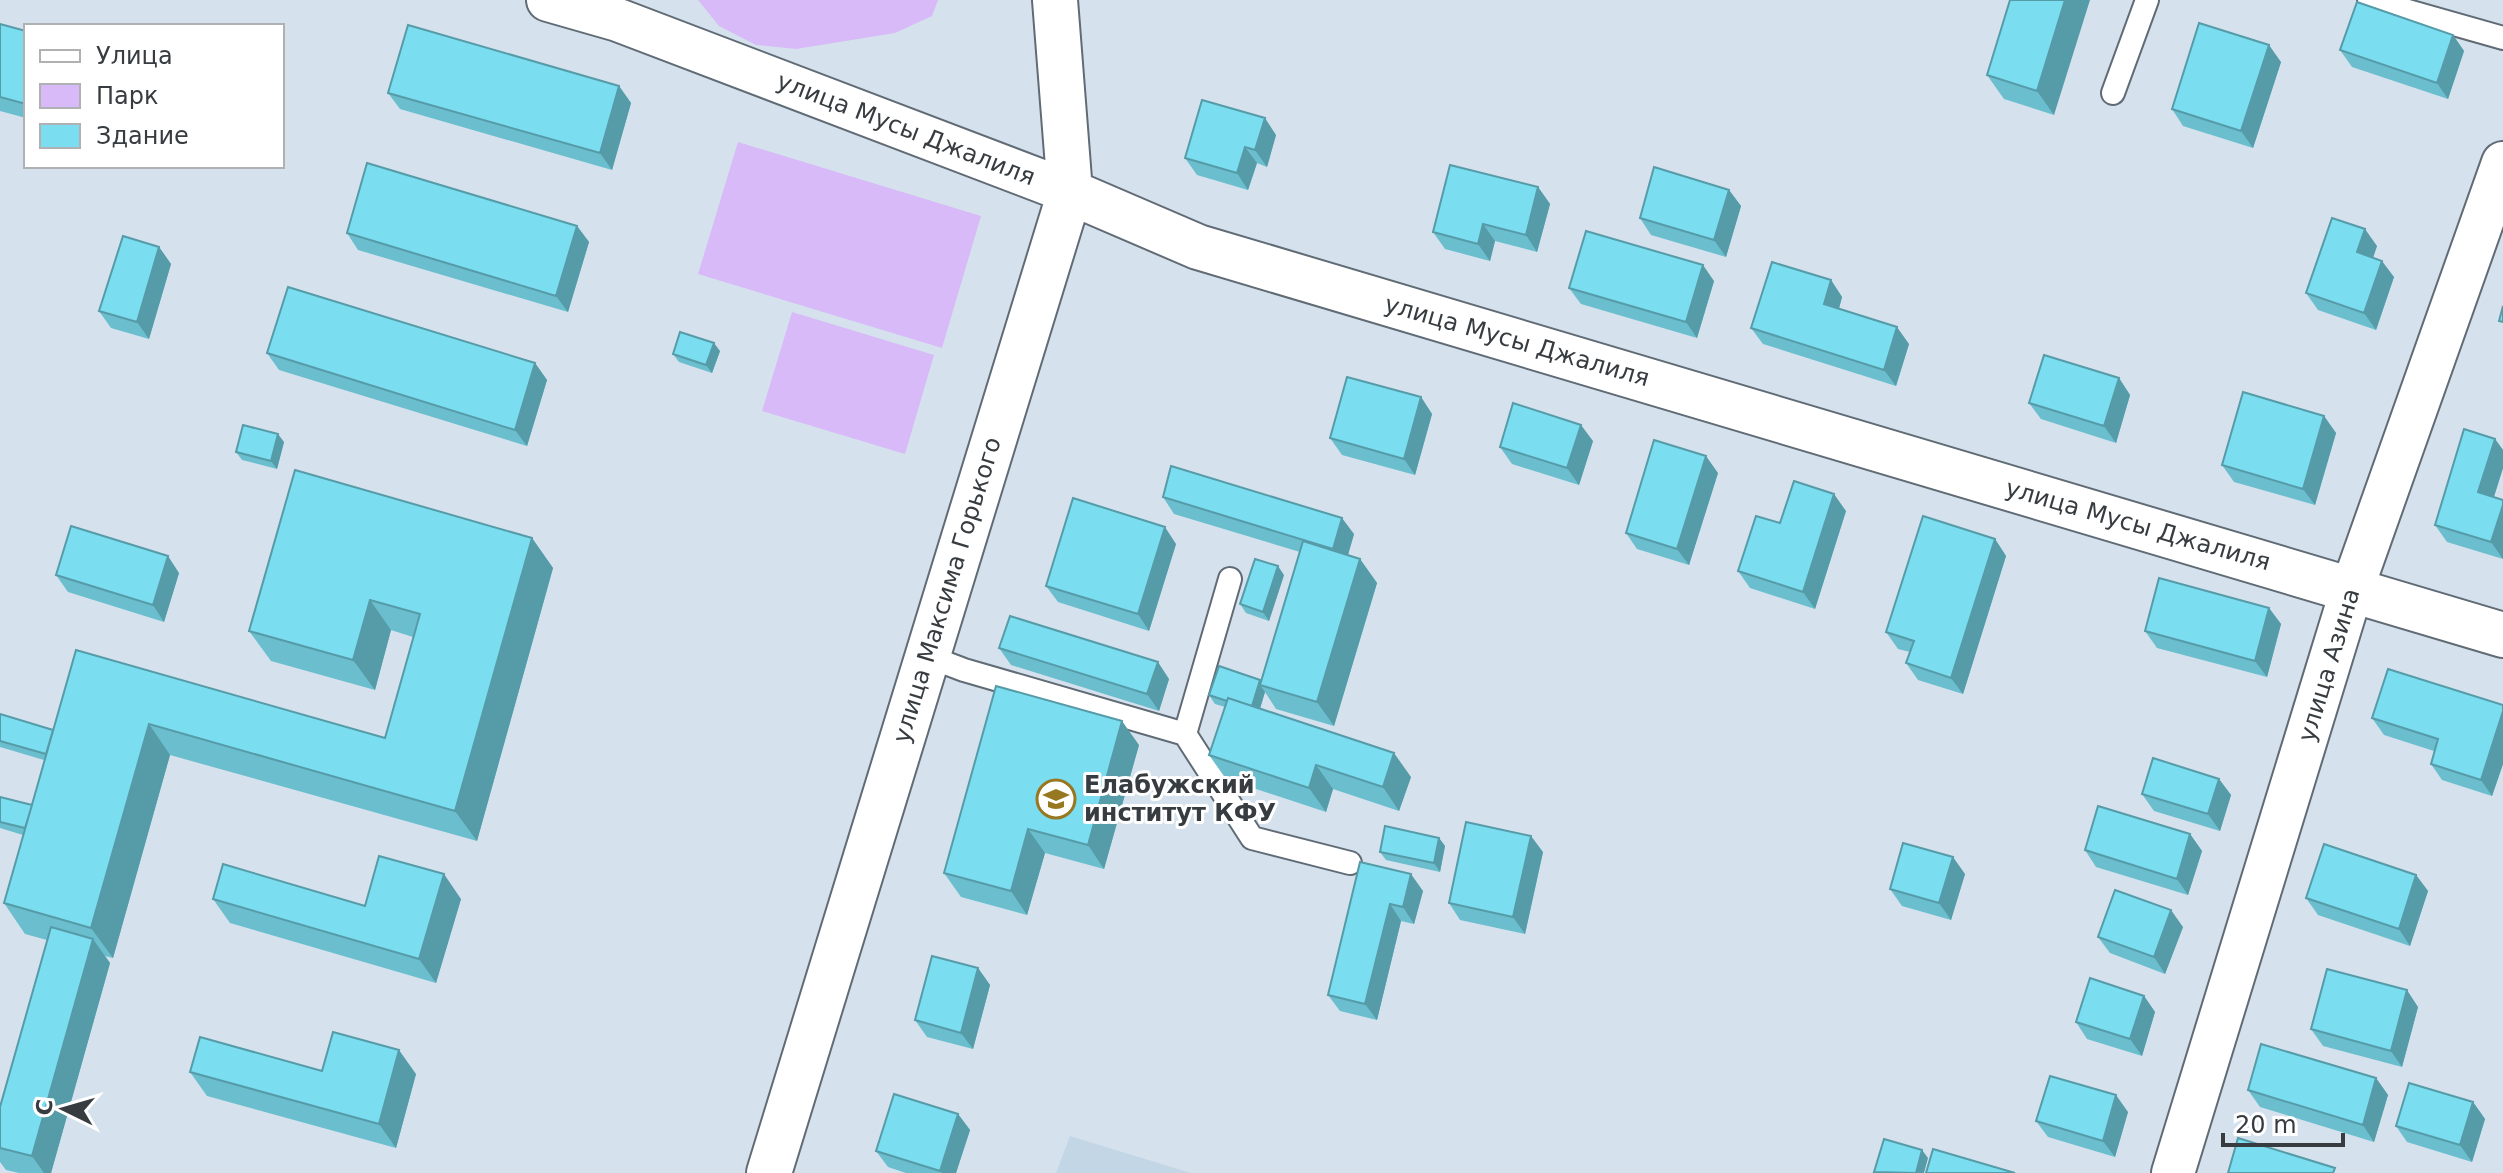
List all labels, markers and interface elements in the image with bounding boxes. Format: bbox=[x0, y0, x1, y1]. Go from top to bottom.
legend bbox=[24, 24, 284, 168]
text: Улица bbox=[96, 42, 173, 70]
street label: улица Мусы Джалиля bbox=[773, 67, 1039, 191]
text: Парк bbox=[96, 82, 158, 110]
text: Здание bbox=[96, 122, 189, 150]
street label: улица Мусы Джалиля bbox=[1381, 290, 1653, 392]
street label: улица Максима Горького bbox=[887, 434, 1007, 746]
street label: улица Мусы Джалиля bbox=[2002, 474, 2274, 576]
street label: улица Азина bbox=[2292, 585, 2366, 745]
place label: Елабужский институт КФУ bbox=[1084, 771, 1276, 827]
school or university icon: Елабужский институт КФУ bbox=[1035, 778, 1077, 820]
north arrow bbox=[24, 1069, 104, 1149]
scale bar bbox=[2223, 1097, 2343, 1147]
text: С bbox=[31, 1098, 58, 1116]
text: 20 m bbox=[2235, 1111, 2297, 1139]

